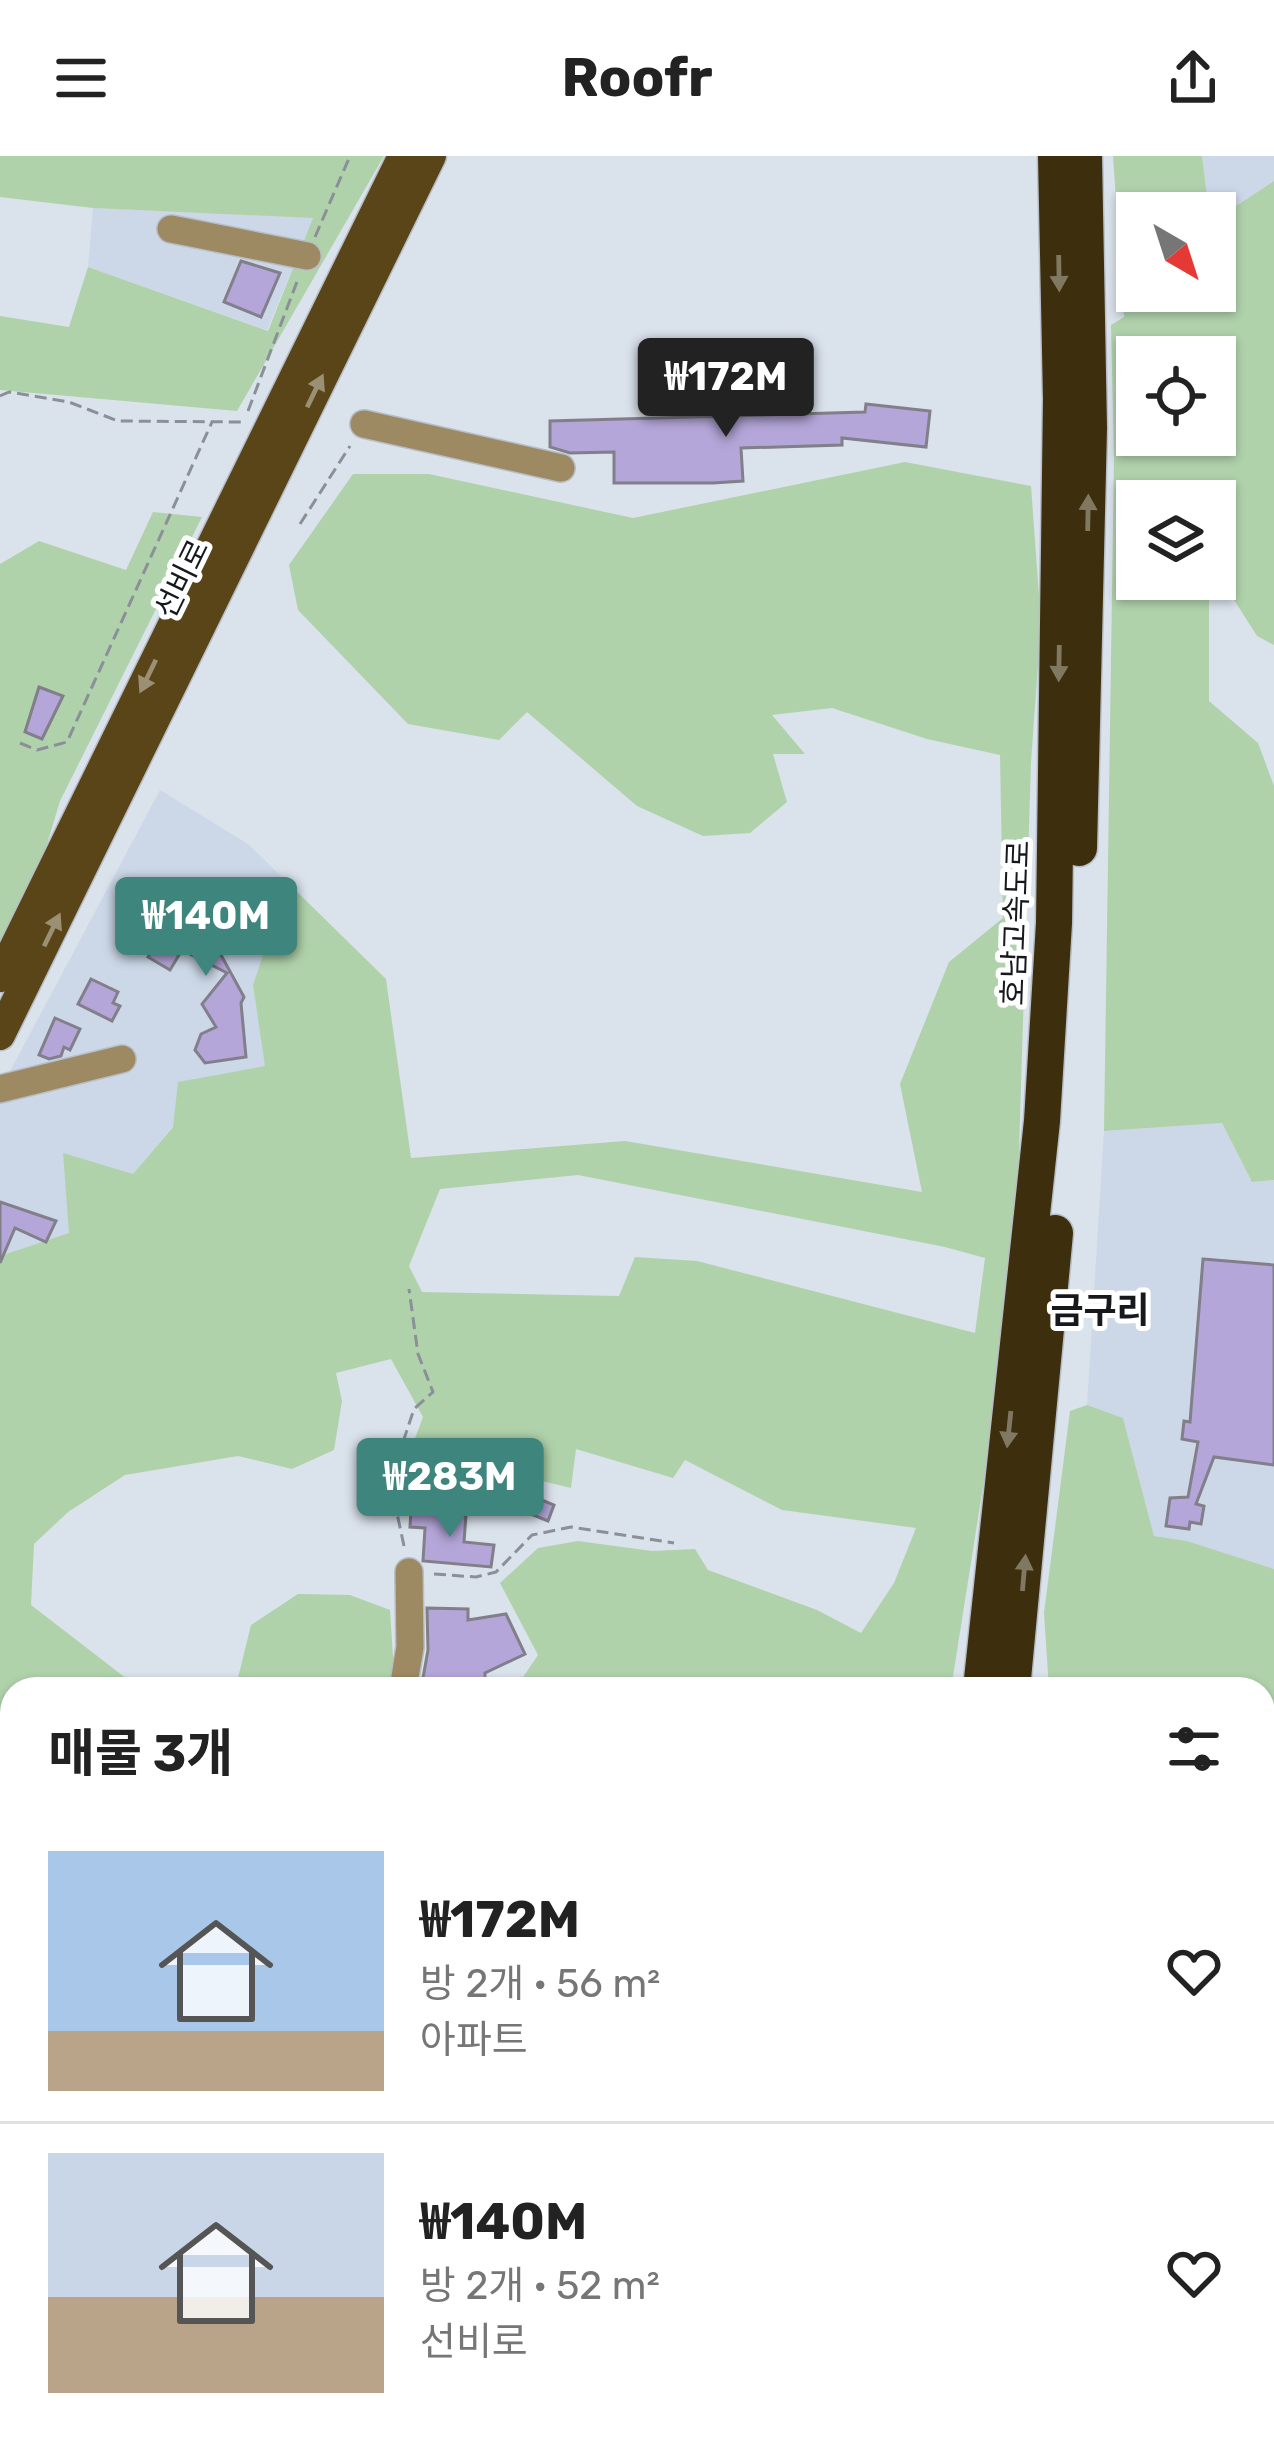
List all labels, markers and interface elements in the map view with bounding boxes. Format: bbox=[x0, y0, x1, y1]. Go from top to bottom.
icon: menu bbox=[48, 45, 114, 111]
icon: share bbox=[1160, 45, 1226, 111]
text: Roofr bbox=[561, 46, 713, 110]
north arrow bbox=[1116, 192, 1236, 312]
map controls bbox=[1116, 192, 1236, 600]
one-way arrow bbox=[1049, 255, 1068, 293]
button: locate bbox=[1116, 336, 1236, 456]
pin: ₩172M bbox=[642, 338, 810, 440]
text: ₩172M bbox=[665, 354, 787, 400]
one-way arrow bbox=[305, 373, 325, 408]
button: layers bbox=[1116, 480, 1236, 600]
one-way arrow bbox=[1078, 493, 1098, 531]
street label: 선비로 bbox=[148, 534, 216, 624]
one-way arrow bbox=[1049, 645, 1068, 683]
one-way arrow bbox=[138, 659, 158, 694]
street label: 호남고속도로 bbox=[995, 840, 1037, 1006]
pin: ₩140M bbox=[122, 877, 290, 979]
text: ₩140M bbox=[142, 893, 270, 939]
one-way arrow bbox=[41, 913, 61, 947]
district label: 금구리 bbox=[1050, 1289, 1150, 1332]
one-way arrow bbox=[999, 1411, 1018, 1448]
pin: ₩283M bbox=[366, 1438, 534, 1540]
text: ₩283M bbox=[384, 1454, 516, 1500]
one-way arrow bbox=[1014, 1553, 1033, 1591]
icon: filters bbox=[1161, 1716, 1227, 1782]
text: 매물 3개 bbox=[48, 1723, 233, 1784]
text: ₩172M bbox=[420, 1889, 580, 1950]
icon: home bbox=[144, 1899, 288, 2043]
icon: heart bbox=[1161, 1938, 1227, 2004]
text: 방 2개 · 56 m² bbox=[420, 1961, 660, 2007]
text: 아파트 bbox=[420, 2017, 528, 2063]
text: ₩140M bbox=[420, 2191, 587, 2252]
icon: home bbox=[144, 2201, 288, 2345]
icon: heart bbox=[1161, 2240, 1227, 2306]
text: 방 2개 · 52 m² bbox=[420, 2263, 660, 2309]
text: 선비로 bbox=[420, 2319, 528, 2365]

